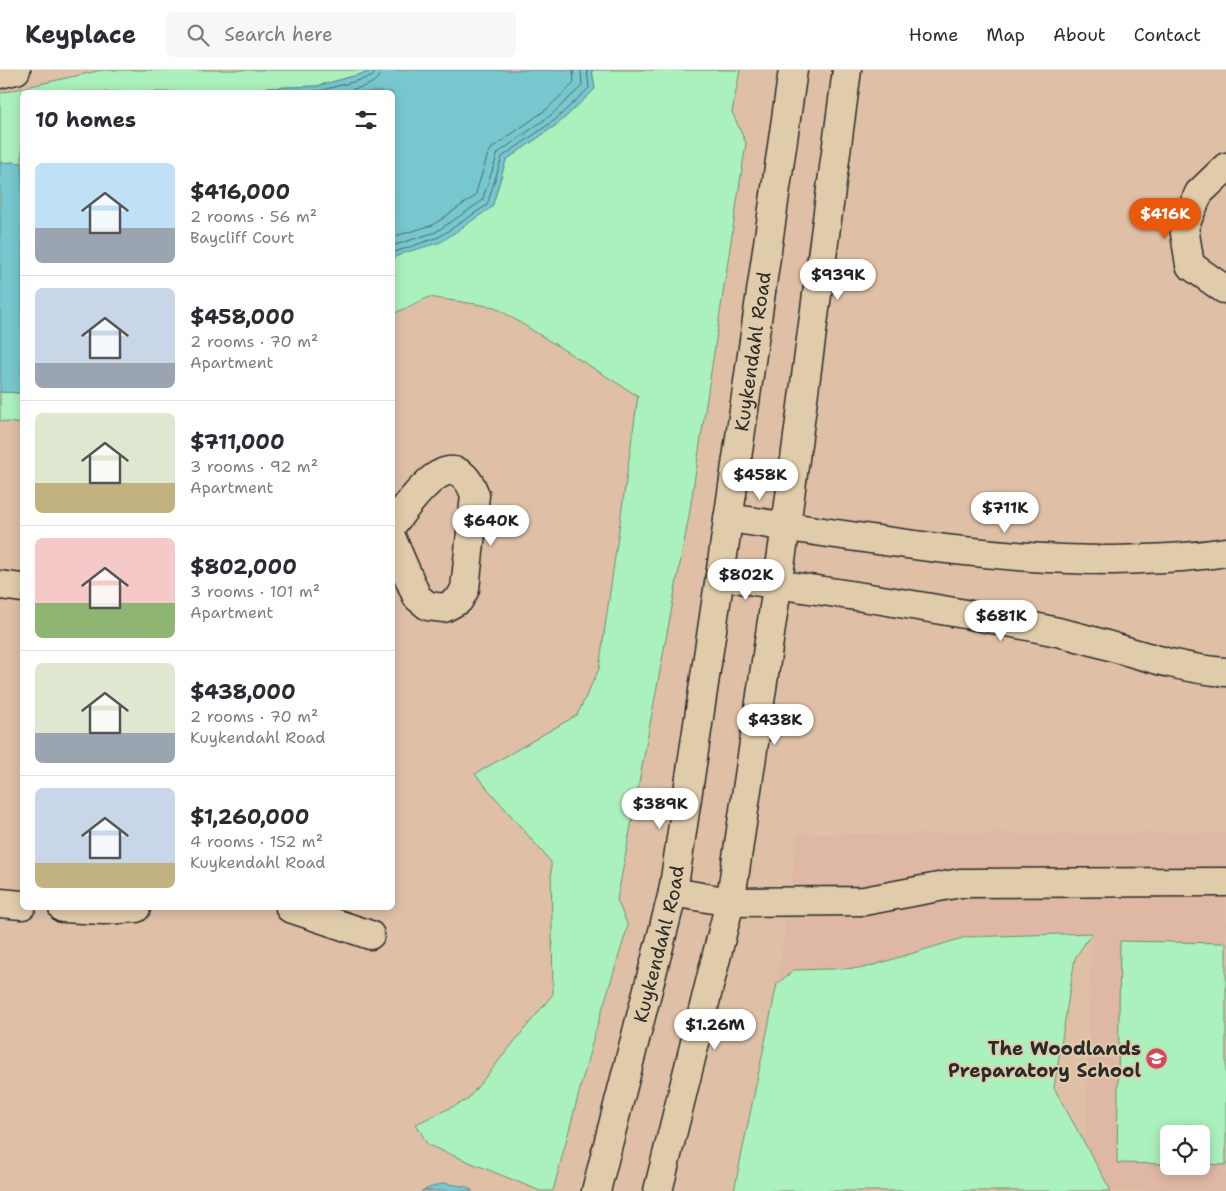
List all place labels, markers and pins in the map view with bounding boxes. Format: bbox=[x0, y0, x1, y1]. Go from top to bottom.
pin: $416K bbox=[1130, 198, 1200, 240]
pin: $939K bbox=[803, 258, 873, 301]
pin: $458K bbox=[725, 458, 795, 501]
pin: $711K bbox=[970, 492, 1040, 534]
pin: $640K bbox=[456, 504, 526, 547]
pin: $802K bbox=[711, 558, 781, 601]
pin: $681K bbox=[966, 600, 1036, 642]
pin: $438K bbox=[740, 704, 810, 746]
pin: $389K bbox=[625, 788, 695, 830]
pin: $1.26M bbox=[674, 1008, 756, 1051]
place label: The Woodlands Preparatory School bbox=[948, 1036, 1141, 1083]
school or university icon: The Woodlands Preparatory School bbox=[1145, 1047, 1169, 1071]

